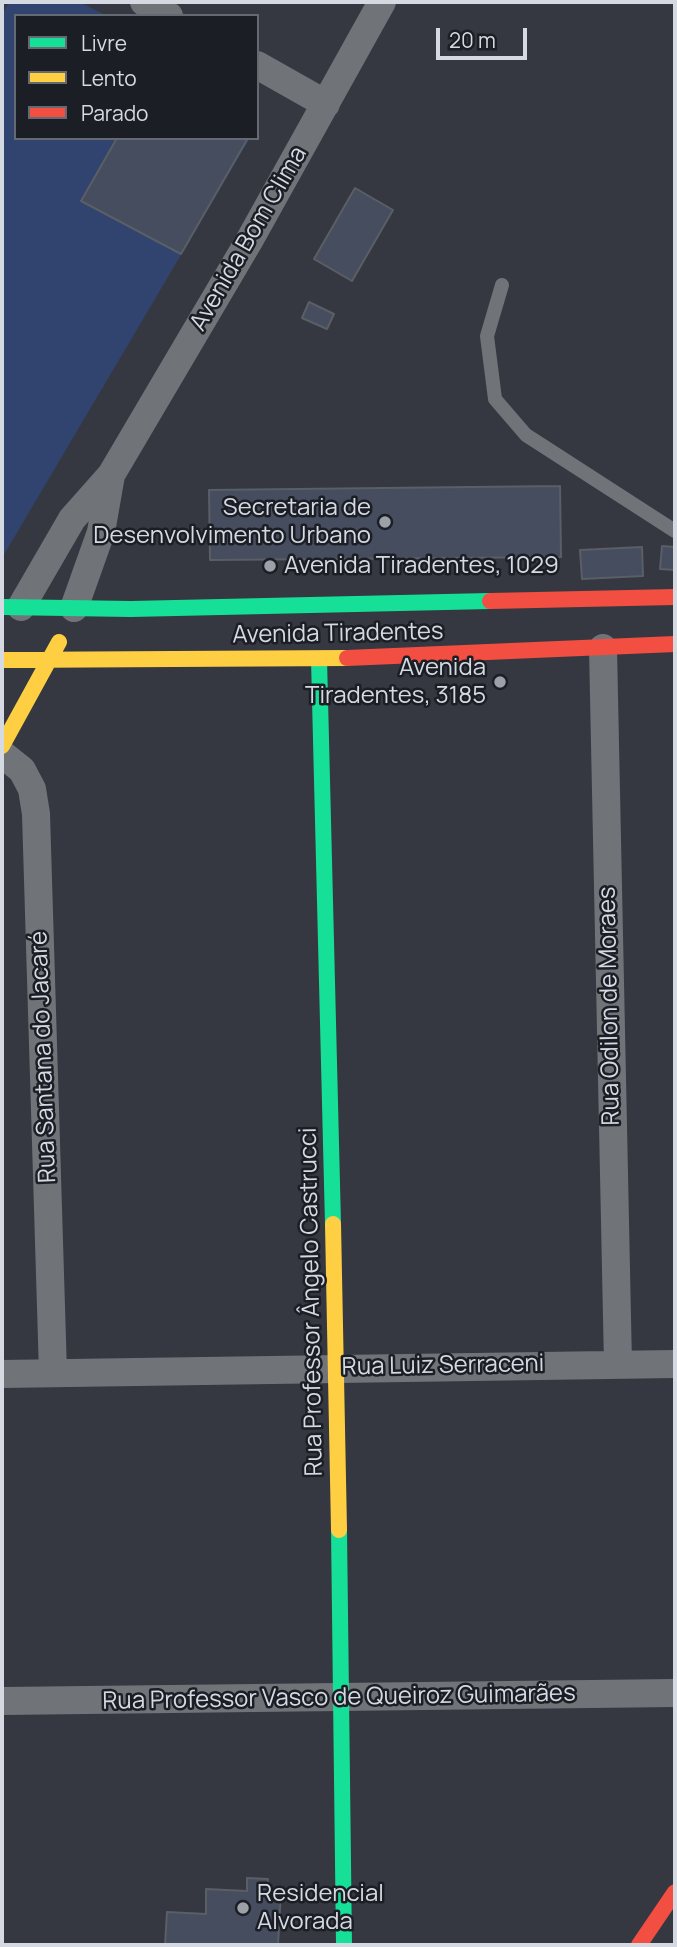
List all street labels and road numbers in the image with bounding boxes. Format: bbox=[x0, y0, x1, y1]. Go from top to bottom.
street label: Avenida Bom Clima bbox=[185, 142, 313, 336]
street label: Avenida Tiradentes bbox=[232, 618, 444, 650]
street label: Rua Odilon de Moraes bbox=[594, 886, 626, 1126]
street label: Rua Santana do Jacaré bbox=[25, 931, 63, 1183]
street label: Rua Professor Ângelo Castrucci bbox=[295, 1127, 329, 1477]
street label: Rua Luiz Serraceni bbox=[341, 1350, 545, 1382]
street label: Rua Professor Vasco de Queiroz Guimarães bbox=[102, 1679, 576, 1717]

